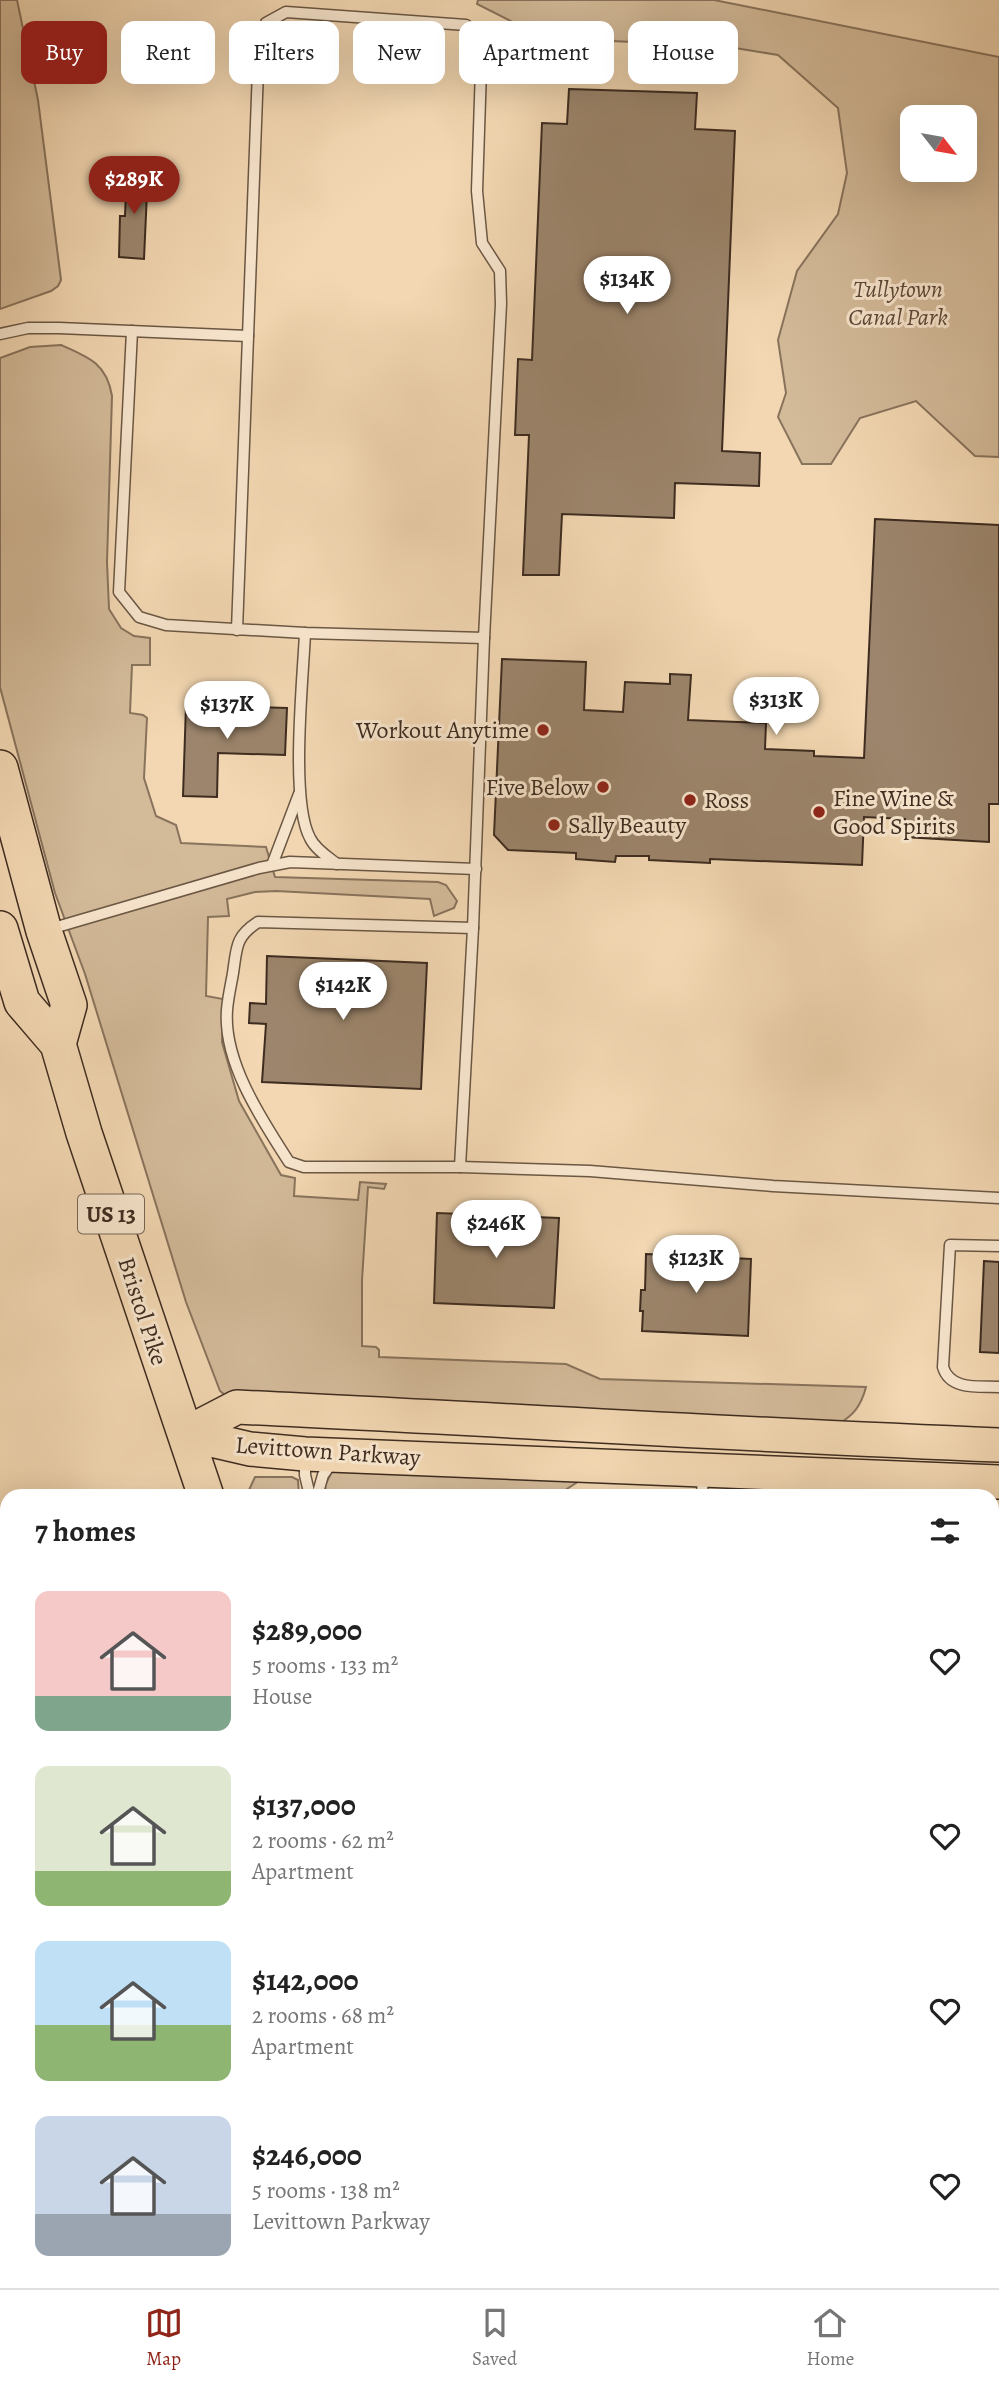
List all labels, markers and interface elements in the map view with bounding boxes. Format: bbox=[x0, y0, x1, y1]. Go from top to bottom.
chip: Buy bbox=[21, 21, 107, 84]
chip: Rent bbox=[121, 21, 215, 84]
chip: Filters bbox=[229, 21, 339, 84]
chip: New bbox=[353, 21, 445, 84]
chip: Apartment bbox=[459, 21, 614, 84]
chip: House bbox=[628, 21, 738, 84]
north arrow bbox=[900, 105, 976, 182]
map controls bbox=[900, 105, 977, 182]
pin: $289K bbox=[85, 156, 183, 216]
text: $289K bbox=[105, 163, 163, 194]
pin: $134K bbox=[578, 256, 676, 316]
text: $134K bbox=[600, 263, 654, 294]
park label: Tullytown Canal Park bbox=[848, 273, 948, 333]
pin: $313K bbox=[727, 678, 825, 737]
pin: $137K bbox=[178, 682, 276, 741]
text: $313K bbox=[749, 684, 803, 715]
text: $137K bbox=[200, 688, 254, 719]
place label: Workout Anytime bbox=[355, 714, 529, 746]
marker: Workout Anytime bbox=[535, 722, 551, 738]
place label: Five Below bbox=[485, 771, 589, 803]
marker: Five Below bbox=[595, 779, 611, 795]
place label: Fine Wine & Good Spirits bbox=[833, 782, 956, 842]
place label: Ross bbox=[704, 784, 749, 816]
marker: Ross bbox=[682, 792, 698, 808]
marker: Fine Wine & Good Spirits bbox=[811, 804, 827, 820]
place label: Sally Beauty bbox=[568, 809, 687, 841]
marker: Sally Beauty bbox=[546, 817, 562, 833]
pin: $142K bbox=[294, 962, 392, 1022]
text: $142K bbox=[315, 969, 371, 1000]
road number: US 13 bbox=[78, 1194, 144, 1233]
pin: $246K bbox=[447, 1200, 545, 1260]
text: $246K bbox=[467, 1207, 525, 1238]
pin: $123K bbox=[647, 1236, 745, 1295]
text: $123K bbox=[668, 1242, 724, 1273]
street label: Bristol Pike bbox=[110, 1253, 176, 1369]
street label: Levittown Parkway bbox=[234, 1429, 422, 1473]
text: 7 homes bbox=[35, 1511, 136, 1551]
icon: filters bbox=[926, 1512, 964, 1550]
text: $289,000 bbox=[252, 1610, 362, 1650]
icon: home bbox=[91, 1619, 175, 1703]
icon: heart bbox=[926, 1642, 964, 1680]
text: 5 rooms · 133 m² bbox=[252, 1650, 398, 1681]
text: House bbox=[252, 1681, 312, 1712]
text: $137,000 bbox=[252, 1785, 356, 1825]
icon: home bbox=[91, 1794, 175, 1878]
icon: heart bbox=[926, 1817, 964, 1855]
text: 2 rooms · 62 m² bbox=[252, 1825, 394, 1856]
text: Apartment bbox=[252, 1856, 354, 1887]
text: $142,000 bbox=[252, 1960, 359, 2000]
icon: home bbox=[91, 1969, 175, 2053]
icon: heart bbox=[926, 1992, 964, 2030]
text: 2 rooms · 68 m² bbox=[252, 2000, 394, 2031]
text: Apartment bbox=[252, 2031, 354, 2062]
text: $246,000 bbox=[252, 2135, 362, 2175]
icon: home bbox=[91, 2144, 175, 2228]
icon: heart bbox=[926, 2167, 964, 2205]
text: 5 rooms · 138 m² bbox=[252, 2175, 400, 2206]
text: Levittown Parkway bbox=[252, 2206, 430, 2237]
tab: Map bbox=[145, 2304, 183, 2372]
tab: Saved bbox=[472, 2304, 517, 2372]
tab: Home bbox=[807, 2304, 854, 2372]

